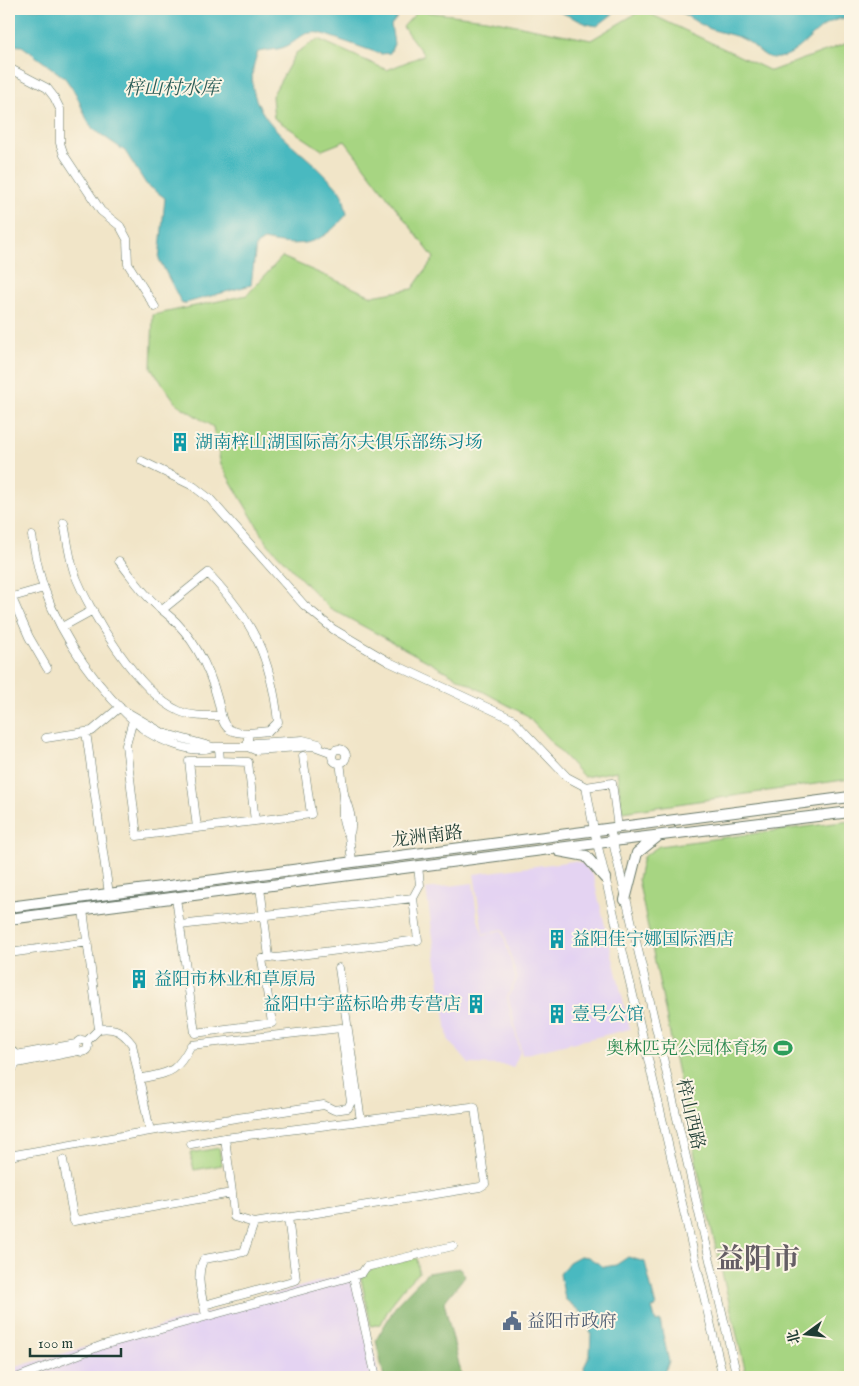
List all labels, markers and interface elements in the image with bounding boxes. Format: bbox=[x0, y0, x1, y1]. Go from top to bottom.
water label: 梓山村水库 bbox=[124, 77, 222, 101]
building icon: 湖南梓山湖国际高尔夫俱乐部练习场 bbox=[169, 431, 191, 453]
place label: 湖南梓山湖国际高尔夫俱乐部练习场 bbox=[195, 432, 483, 455]
street label: 龙洲南路 bbox=[390, 822, 464, 853]
building icon: 益阳佳宁娜国际酒店 bbox=[546, 928, 568, 950]
place label: 益阳佳宁娜国际酒店 bbox=[572, 929, 734, 952]
building icon: 益阳市林业和草原局 bbox=[128, 968, 150, 990]
place label: 益阳市林业和草原局 bbox=[154, 969, 316, 992]
building icon: 益阳中宇蓝标哈弗专营店 bbox=[465, 993, 487, 1015]
place label: 益阳中宇蓝标哈弗专营店 bbox=[263, 994, 461, 1017]
building icon: 壹号公馆 bbox=[546, 1003, 568, 1025]
place label: 壹号公馆 bbox=[572, 1004, 644, 1027]
sports icon: 奥林匹克公园体育场 bbox=[772, 1037, 794, 1059]
place label: 奥林匹克公园体育场 bbox=[606, 1038, 768, 1061]
street label: 梓山西路 bbox=[670, 1077, 709, 1152]
district label: 益阳市 bbox=[716, 1243, 800, 1278]
north arrow bbox=[782, 1308, 832, 1358]
public building icon: 益阳市政府 bbox=[501, 1310, 523, 1332]
place label: 益阳市政府 bbox=[527, 1311, 617, 1334]
scale bar bbox=[30, 1326, 121, 1358]
text: 北 bbox=[784, 1328, 805, 1346]
text: 100 m bbox=[38, 1334, 74, 1353]

